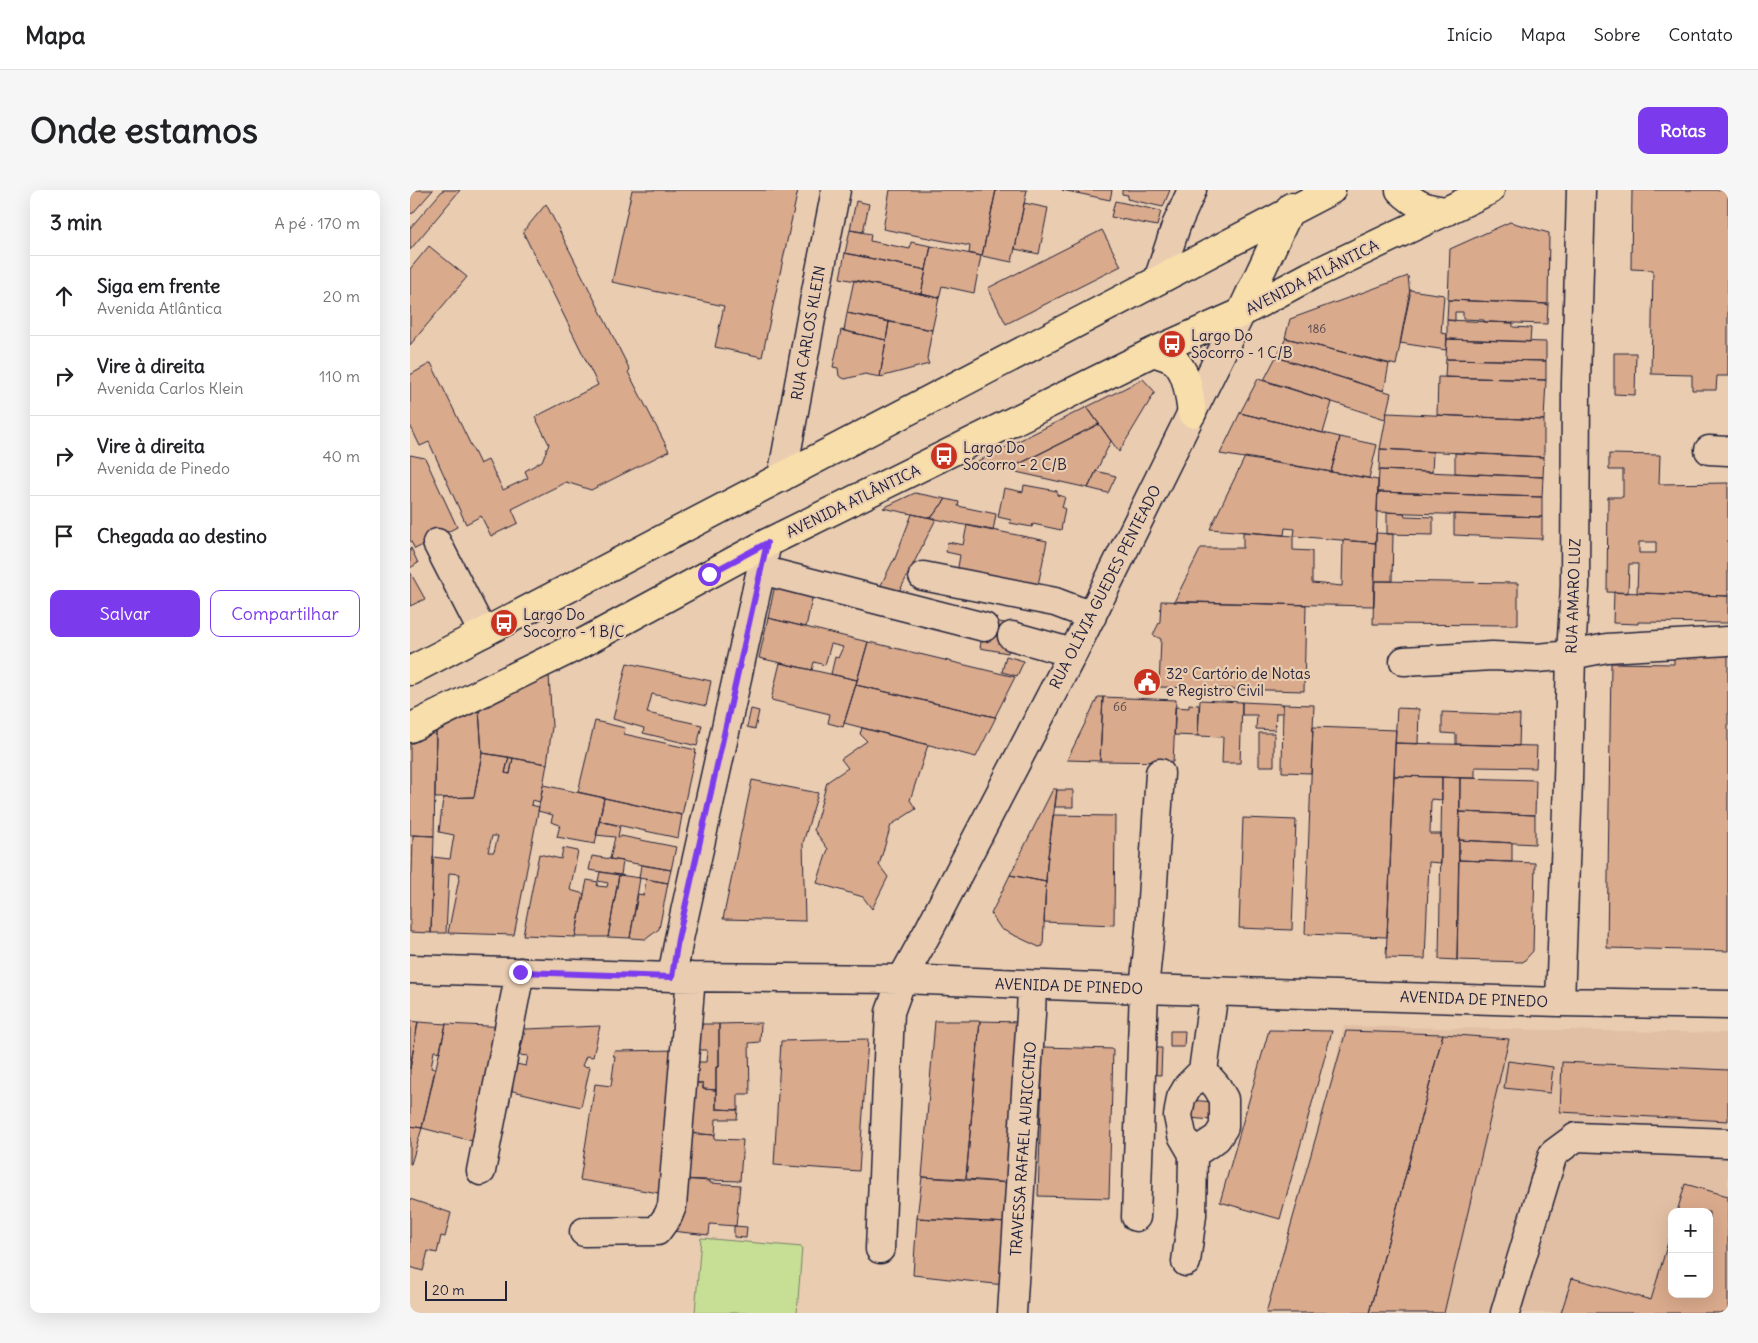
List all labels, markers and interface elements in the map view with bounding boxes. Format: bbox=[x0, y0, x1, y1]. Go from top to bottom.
text: Mapa bbox=[25, 20, 85, 50]
text: Início bbox=[1447, 23, 1493, 46]
text: Mapa bbox=[1521, 23, 1566, 46]
text: Sobre bbox=[1594, 23, 1640, 46]
text: Contato bbox=[1668, 23, 1733, 46]
button: Rotas bbox=[1638, 107, 1728, 154]
text: Onde estamos bbox=[30, 108, 258, 152]
text: 3 min bbox=[50, 209, 102, 236]
text: A pé · 170 m bbox=[274, 213, 360, 233]
street label: AVENIDA ATLÂNTICA bbox=[1242, 235, 1382, 319]
street label: RUA CARLOS KLEIN bbox=[787, 264, 829, 402]
text: Siga em frente bbox=[97, 274, 220, 298]
icon: ahead bbox=[50, 282, 78, 310]
text: 20 m bbox=[323, 286, 360, 306]
text: Avenida Atlântica bbox=[97, 298, 222, 318]
house number: 186 bbox=[1308, 321, 1326, 336]
place label: Largo Do Socorro - 1 C/B bbox=[1191, 326, 1293, 362]
bus stop icon: Largo Do Socorro - 1 C/B bbox=[1157, 329, 1187, 359]
text: Vire à direita bbox=[97, 354, 205, 378]
icon: right bbox=[50, 362, 78, 390]
text: 110 m bbox=[319, 366, 360, 386]
text: Avenida Carlos Klein bbox=[97, 378, 243, 398]
text: Vire à direita bbox=[97, 434, 205, 458]
place label: Largo Do Socorro - 2 C/B bbox=[963, 438, 1067, 474]
bus stop icon: Largo Do Socorro - 2 C/B bbox=[929, 441, 959, 471]
icon: right bbox=[50, 442, 78, 470]
text: 40 m bbox=[322, 446, 360, 466]
text: Avenida de Pinedo bbox=[97, 458, 230, 478]
street label: AVENIDA ATLÂNTICA bbox=[783, 460, 923, 542]
street label: RUA OLÍVIA GUEDES PENTEADO bbox=[1045, 482, 1165, 692]
icon: arrive bbox=[50, 522, 78, 550]
text: Chegada ao destino bbox=[97, 524, 267, 548]
street label: RUA AMARO LUZ bbox=[1561, 537, 1585, 654]
route start bbox=[698, 563, 721, 586]
button: Salvar bbox=[50, 590, 200, 637]
button: Compartilhar bbox=[210, 590, 360, 637]
place label: Largo Do Socorro - 1 B/C bbox=[523, 605, 625, 641]
bus stop icon: Largo Do Socorro - 1 B/C bbox=[489, 608, 519, 638]
place label: 32º Cartório de Notas e Registro Civil bbox=[1166, 664, 1311, 700]
public building icon: 32º Cartório de Notas e Registro Civil bbox=[1132, 667, 1162, 697]
house number: 66 bbox=[1113, 699, 1127, 714]
route end bbox=[509, 961, 532, 984]
street label: AVENIDA DE PINEDO bbox=[995, 974, 1143, 998]
street label: AVENIDA DE PINEDO bbox=[1400, 987, 1548, 1011]
street label: TRAVESSA RAFAEL AURICCHIO bbox=[1006, 1041, 1040, 1257]
map controls bbox=[1668, 1208, 1713, 1298]
button: + bbox=[1668, 1208, 1713, 1253]
button: − bbox=[1668, 1253, 1713, 1298]
scale bar bbox=[425, 1278, 508, 1301]
text: 20 m bbox=[432, 1281, 465, 1299]

